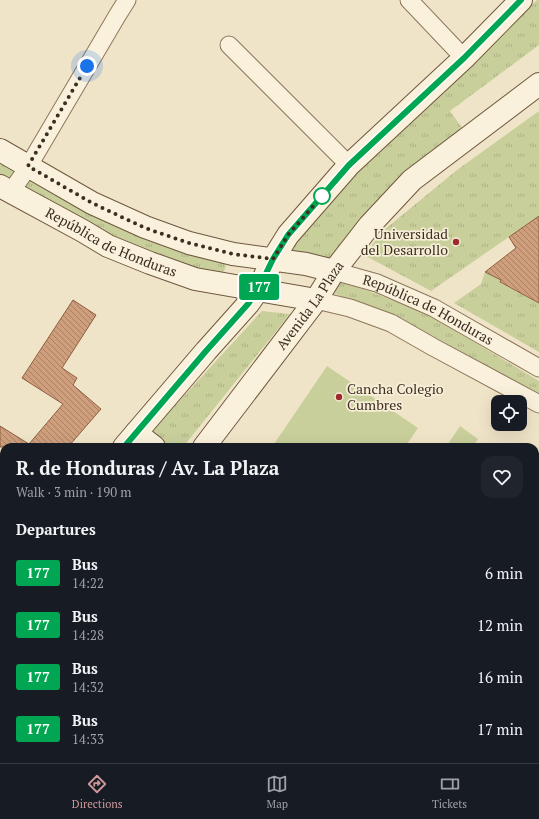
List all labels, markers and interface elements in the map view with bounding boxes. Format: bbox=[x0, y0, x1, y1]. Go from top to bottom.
your location bbox=[77, 56, 97, 76]
unlabelled marker bbox=[313, 187, 331, 205]
street label: República de Honduras bbox=[42, 203, 180, 281]
place label: Universidad del Desarrollo bbox=[361, 224, 448, 259]
marker: Universidad del Desarrollo bbox=[451, 237, 461, 247]
street label: Avenida La Plaza bbox=[271, 257, 348, 353]
street label: República de Honduras bbox=[361, 269, 497, 349]
line badge: 177 bbox=[236, 274, 282, 300]
text: 177 bbox=[247, 277, 271, 296]
place label: Cancha Colegio Cumbres bbox=[347, 379, 444, 414]
marker: Cancha Colegio Cumbres bbox=[334, 392, 344, 402]
map controls bbox=[491, 395, 527, 431]
button: locate bbox=[491, 395, 527, 431]
text: R. de Honduras / Av. La Plaza bbox=[16, 455, 279, 480]
button: heart bbox=[481, 456, 523, 498]
text: Walk · 3 min · 190 m bbox=[16, 483, 131, 501]
text: Departures bbox=[16, 519, 96, 539]
text: Bus bbox=[72, 554, 98, 574]
text: 177 bbox=[26, 563, 50, 582]
text: 6 min bbox=[485, 563, 523, 583]
text: 14:22 bbox=[72, 574, 104, 592]
text: Bus bbox=[72, 606, 98, 626]
text: 177 bbox=[26, 615, 50, 634]
text: 12 min bbox=[477, 615, 523, 635]
text: 14:28 bbox=[72, 626, 104, 644]
text: Bus bbox=[72, 658, 98, 678]
text: 177 bbox=[26, 667, 50, 686]
text: 16 min bbox=[477, 667, 523, 687]
text: 14:32 bbox=[72, 678, 104, 696]
text: Bus bbox=[72, 710, 98, 730]
text: 177 bbox=[26, 719, 50, 738]
text: 17 min bbox=[477, 719, 523, 739]
text: 14:33 bbox=[72, 730, 104, 748]
tab: Directions bbox=[72, 773, 123, 811]
tab: Map bbox=[266, 773, 288, 811]
tab: Tickets bbox=[432, 773, 467, 811]

